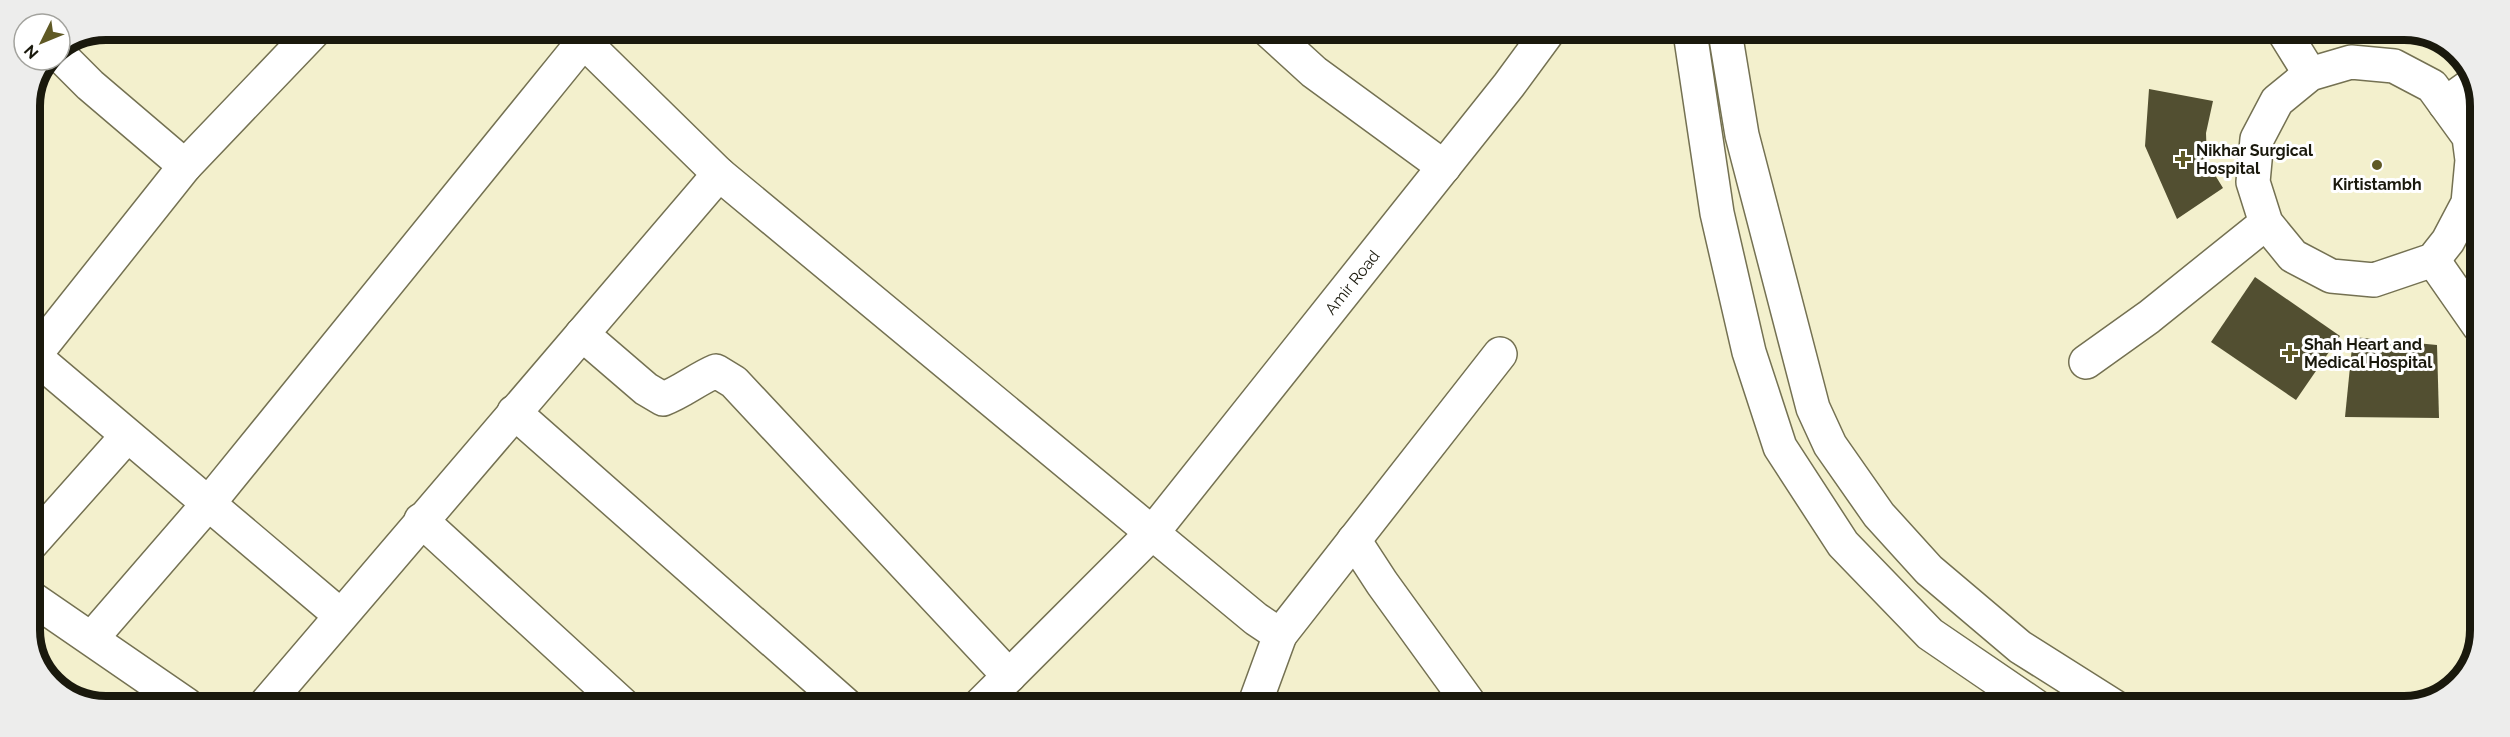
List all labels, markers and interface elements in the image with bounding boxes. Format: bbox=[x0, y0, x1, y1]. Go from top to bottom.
north arrow bbox=[12, 12, 72, 72]
text: N bbox=[20, 41, 43, 63]
place label: Nikhar Surgical Hospital bbox=[2196, 141, 2314, 178]
marker: Nikhar Surgical Hospital bbox=[2174, 150, 2192, 168]
marker: Kirtistambh bbox=[2370, 158, 2384, 172]
place label: Kirtistambh bbox=[2332, 175, 2422, 194]
street label: Amir Road bbox=[1321, 246, 1383, 318]
place label: Shah Heart and Medical Hospital bbox=[2304, 335, 2433, 372]
marker: Shah Heart and Medical Hospital bbox=[2281, 344, 2299, 362]

